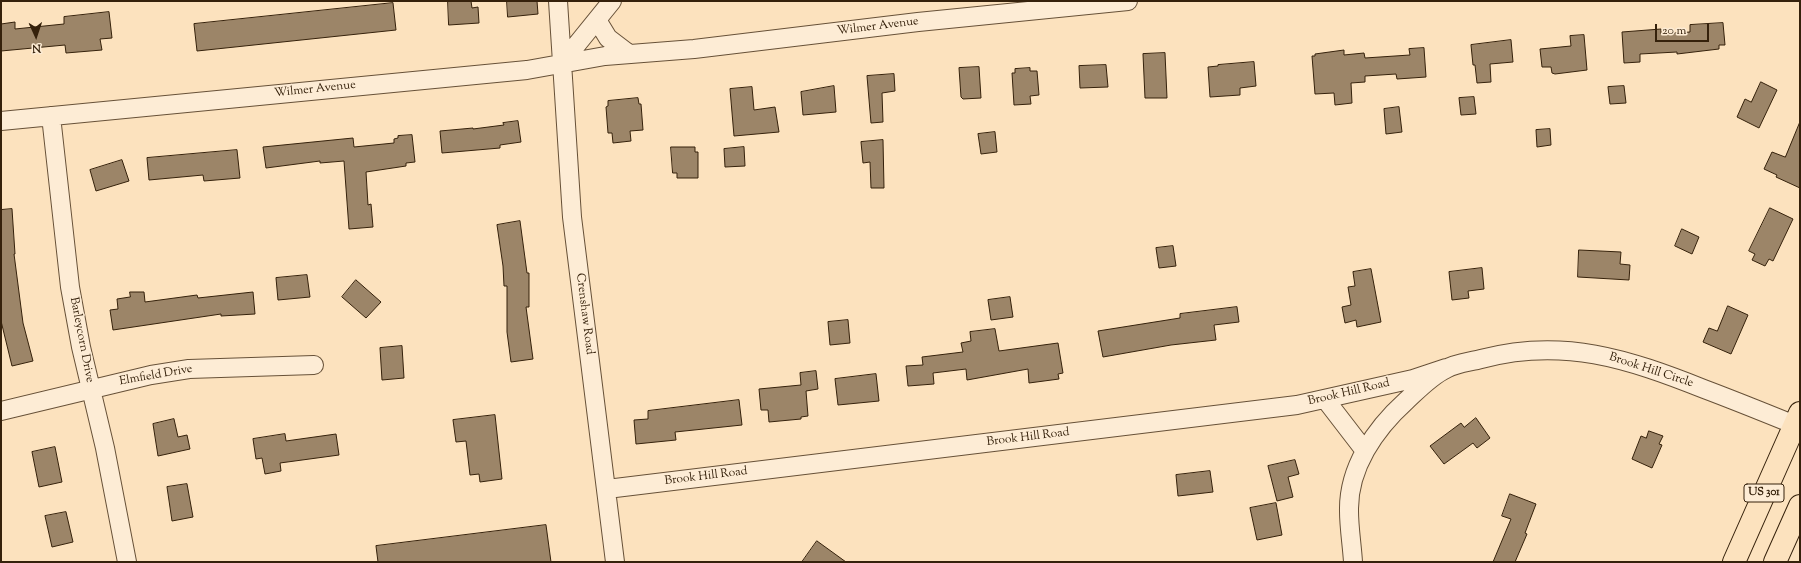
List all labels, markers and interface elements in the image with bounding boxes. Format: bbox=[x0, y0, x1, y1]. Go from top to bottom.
street label: Wilmer Avenue bbox=[836, 15, 920, 39]
north arrow bbox=[16, 16, 56, 56]
scale bar bbox=[1657, 16, 1711, 42]
text: 20 m bbox=[1662, 22, 1686, 40]
text: N bbox=[32, 40, 41, 56]
street label: Wilmer Avenue bbox=[274, 79, 356, 101]
street label: Crenshaw Road bbox=[572, 272, 596, 356]
street label: Barleycorn Drive bbox=[66, 296, 96, 384]
street label: Brook Hill Circle bbox=[1607, 351, 1695, 391]
street label: Elmfield Drive bbox=[118, 362, 194, 390]
street label: Brook Hill Road bbox=[1307, 377, 1391, 409]
street label: Brook Hill Road bbox=[986, 426, 1070, 450]
street label: Brook Hill Road bbox=[664, 465, 748, 489]
road number: US 301 bbox=[1744, 484, 1784, 502]

